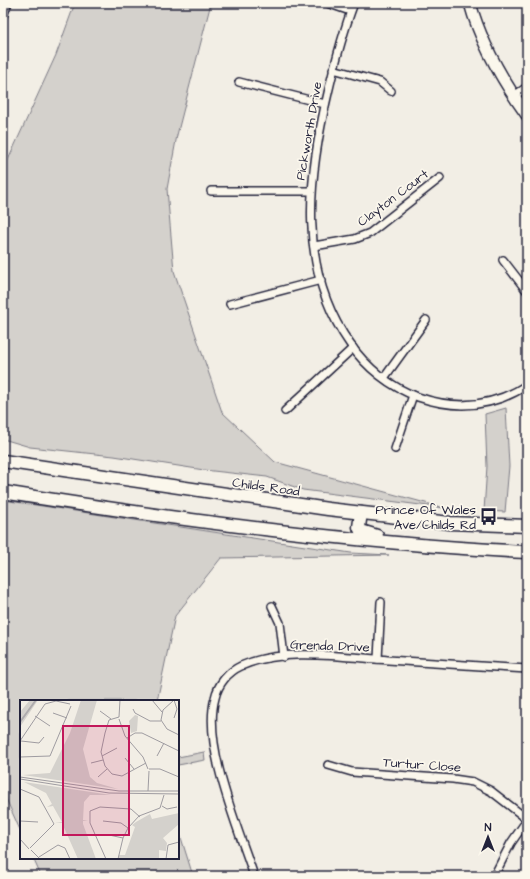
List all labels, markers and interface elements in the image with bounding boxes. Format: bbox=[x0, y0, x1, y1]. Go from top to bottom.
street label: Pickworth Drive bbox=[291, 80, 327, 182]
street label: Clayton Court bbox=[354, 165, 433, 232]
street label: Childs Road bbox=[231, 473, 301, 501]
place label: Prince Of Wales Ave/Childs Rd bbox=[376, 501, 476, 534]
bus stop icon: Prince Of Wales Ave/Childs Rd bbox=[479, 507, 499, 527]
street label: Grenda Drive bbox=[290, 636, 370, 656]
inset map bbox=[20, 700, 179, 859]
street label: Turtur Close bbox=[382, 753, 462, 777]
north arrow bbox=[468, 817, 508, 857]
text: N bbox=[485, 820, 492, 835]

